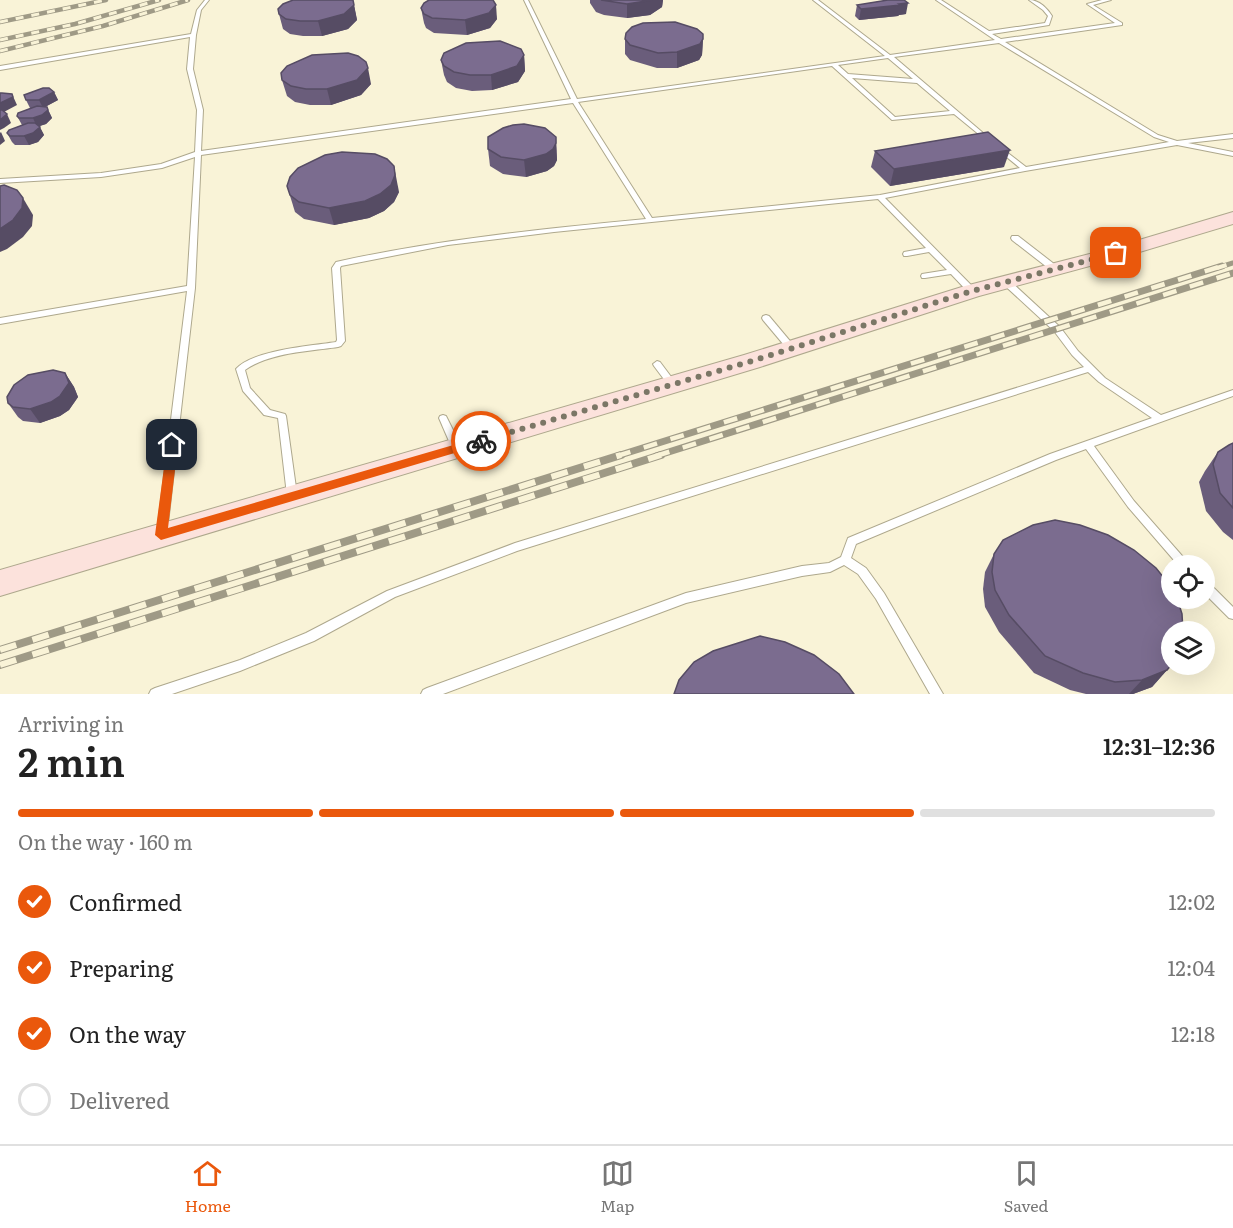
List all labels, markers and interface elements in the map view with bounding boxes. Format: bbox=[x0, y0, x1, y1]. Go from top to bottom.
pin bbox=[1090, 227, 1141, 278]
icon: bag bbox=[1099, 236, 1132, 269]
courier bbox=[451, 411, 511, 471]
pin bbox=[146, 419, 197, 470]
icon: bike bbox=[465, 425, 498, 458]
icon: home bbox=[155, 428, 188, 461]
map controls bbox=[1161, 555, 1215, 675]
button: locate bbox=[1161, 555, 1215, 609]
button: layers bbox=[1161, 621, 1215, 675]
text: Arriving in bbox=[18, 708, 124, 738]
text: 12:31–12:36 bbox=[1103, 729, 1215, 762]
text: 2 min bbox=[18, 731, 125, 789]
text: On the way · 160 m bbox=[18, 826, 193, 856]
icon: check bbox=[18, 885, 51, 918]
text: Confirmed bbox=[69, 885, 182, 918]
text: 12:02 bbox=[1169, 886, 1215, 916]
icon: check bbox=[18, 951, 51, 984]
text: Preparing bbox=[69, 951, 173, 984]
text: 12:04 bbox=[1167, 952, 1215, 982]
icon: check bbox=[18, 1017, 51, 1050]
text: On the way bbox=[69, 1017, 186, 1050]
text: 12:18 bbox=[1171, 1018, 1215, 1048]
text: Delivered bbox=[69, 1083, 170, 1116]
tab: Home bbox=[185, 1157, 231, 1217]
tab: Map bbox=[600, 1157, 634, 1217]
tab: Saved bbox=[1004, 1157, 1048, 1217]

